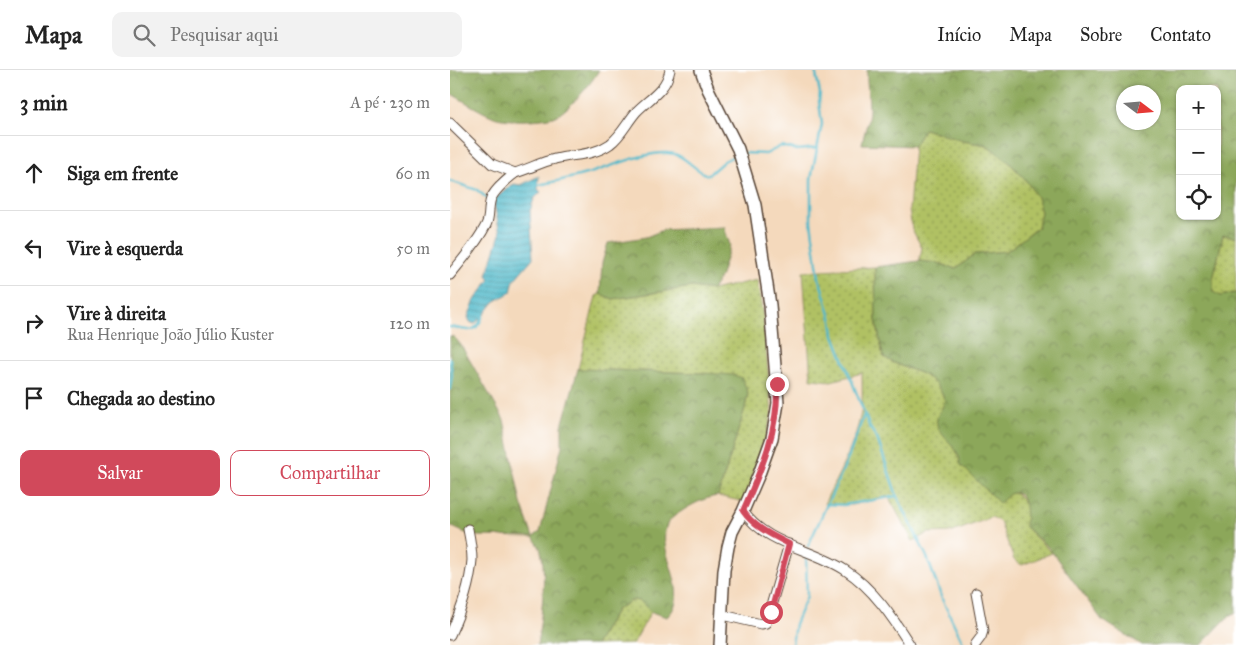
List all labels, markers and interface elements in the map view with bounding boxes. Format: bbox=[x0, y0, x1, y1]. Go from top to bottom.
search box bbox=[112, 12, 462, 57]
text: Mapa bbox=[25, 20, 82, 50]
icon: search bbox=[130, 21, 158, 49]
text: Pesquisar aqui bbox=[170, 23, 278, 46]
text: Início bbox=[937, 24, 981, 46]
text: Mapa bbox=[1009, 24, 1052, 46]
text: Sobre bbox=[1080, 24, 1122, 46]
text: Contato bbox=[1150, 24, 1211, 46]
north arrow bbox=[1116, 85, 1161, 130]
map controls bbox=[1176, 85, 1221, 220]
button: + bbox=[1176, 85, 1221, 130]
text: 3 min bbox=[20, 90, 68, 116]
text: A pé · 230 m bbox=[350, 93, 430, 112]
button: − bbox=[1176, 130, 1221, 175]
icon: ahead bbox=[20, 159, 48, 187]
text: Siga em frente bbox=[67, 162, 178, 185]
text: 60 m bbox=[396, 164, 430, 183]
button: locate bbox=[1176, 175, 1221, 220]
icon: left bbox=[20, 234, 48, 262]
text: Vire à esquerda bbox=[67, 237, 183, 260]
text: 50 m bbox=[396, 239, 430, 258]
text: Vire à direita bbox=[67, 302, 166, 325]
icon: right bbox=[20, 309, 48, 337]
text: 120 m bbox=[390, 314, 430, 333]
text: Rua Henrique João Júlio Kuster bbox=[67, 325, 274, 344]
route end bbox=[766, 373, 789, 396]
icon: arrive bbox=[20, 384, 48, 412]
text: Chegada ao destino bbox=[67, 387, 215, 410]
button: Salvar bbox=[20, 450, 220, 496]
button: Compartilhar bbox=[230, 450, 430, 496]
route start bbox=[760, 601, 783, 624]

